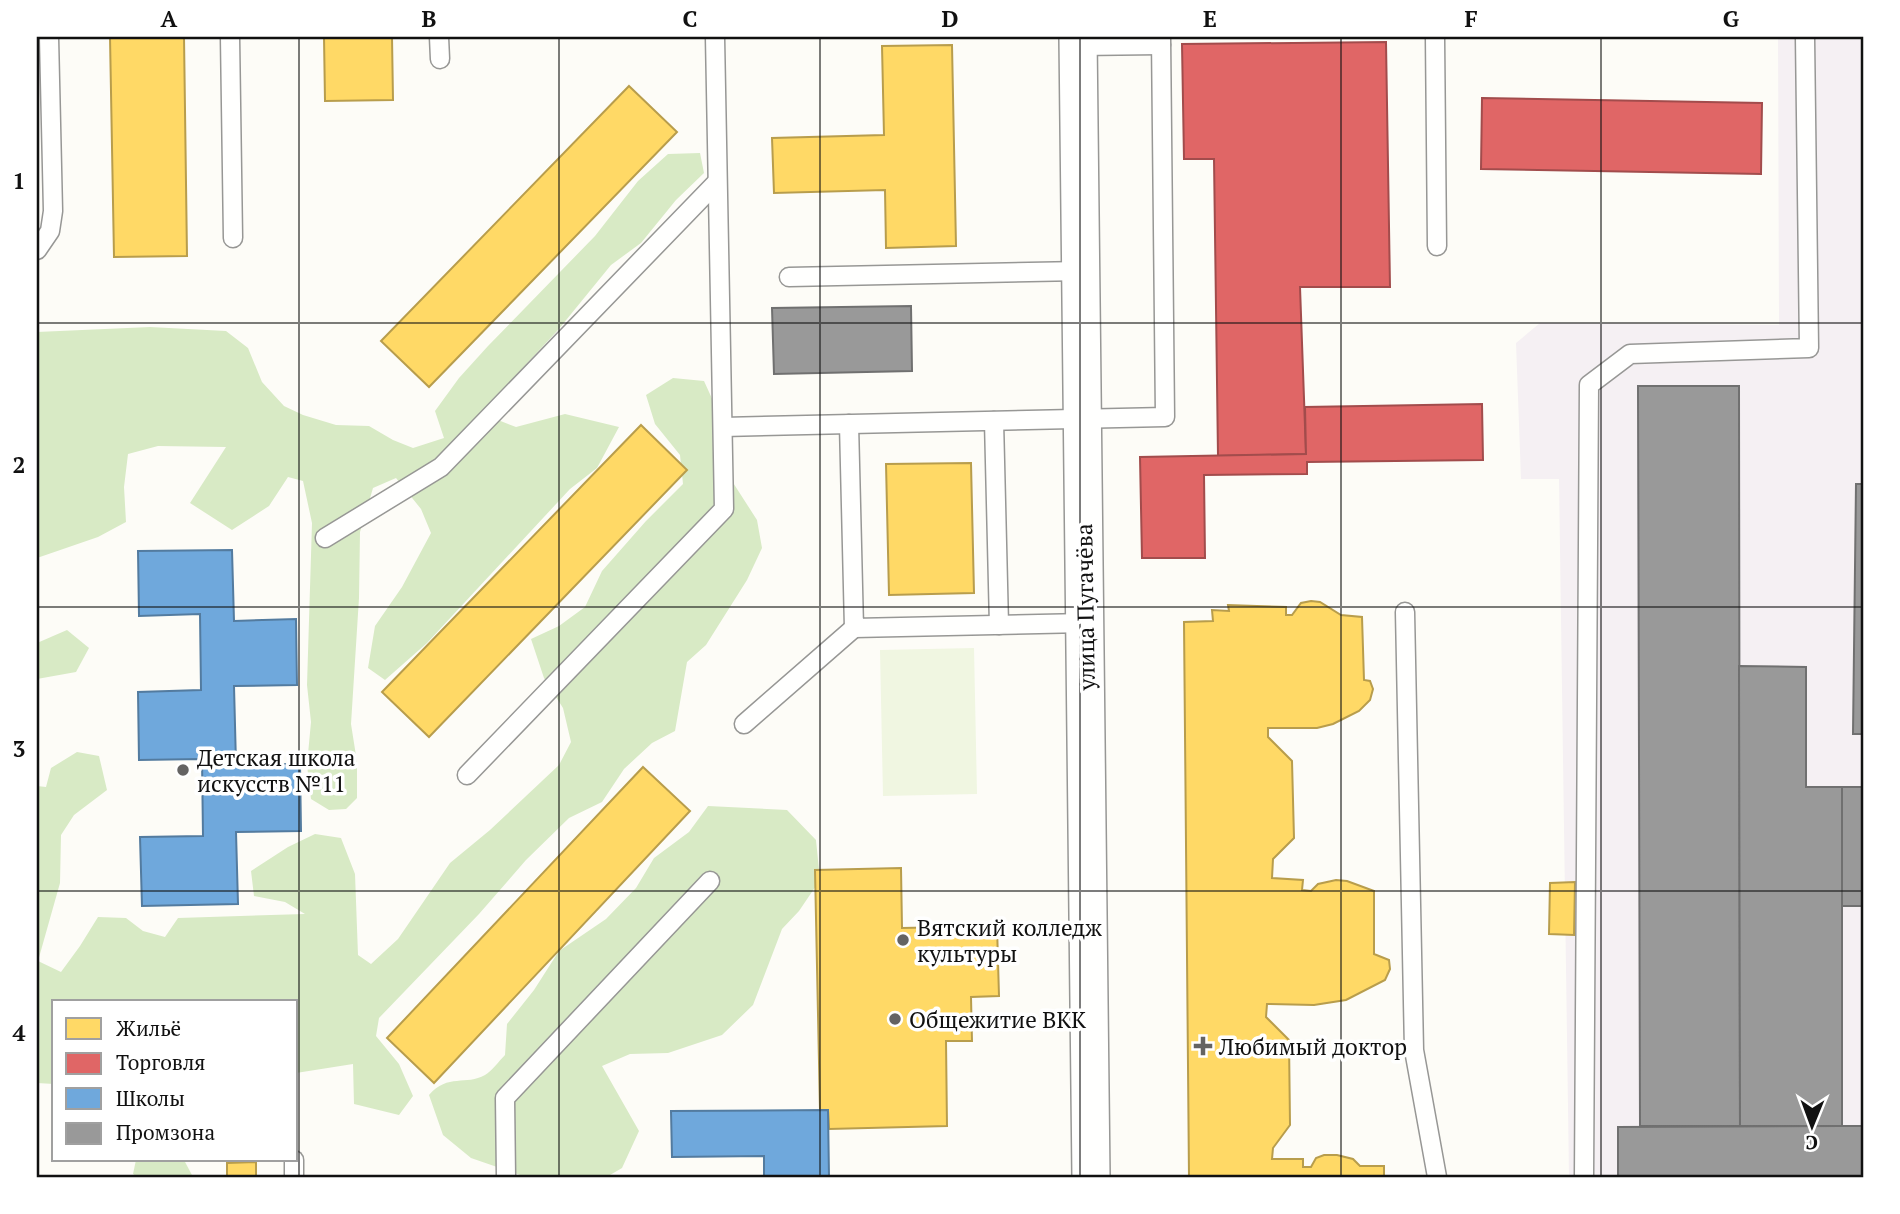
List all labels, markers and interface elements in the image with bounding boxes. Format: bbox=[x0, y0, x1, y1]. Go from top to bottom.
text: A bbox=[161, 3, 178, 34]
text: B bbox=[422, 3, 437, 34]
text: C bbox=[683, 3, 698, 34]
text: D bbox=[942, 3, 959, 34]
text: E bbox=[1203, 3, 1217, 34]
text: F bbox=[1464, 3, 1478, 34]
text: G bbox=[1723, 3, 1740, 34]
text: 1 bbox=[13, 165, 26, 196]
text: 2 bbox=[13, 449, 26, 480]
street label: улица Пугачёва bbox=[1068, 523, 1102, 692]
text: 3 bbox=[13, 733, 26, 764]
place label: Детская школа искусств №11 bbox=[197, 742, 356, 799]
marker: Детская школа искусств №11 bbox=[175, 762, 191, 778]
place label: Вятский колледж культуры bbox=[917, 912, 1102, 969]
marker: Вятский колледж культуры bbox=[895, 932, 911, 948]
legend bbox=[52, 1000, 298, 1162]
place label: Общежитие ВКК bbox=[909, 1004, 1086, 1035]
marker: Общежитие ВКК bbox=[887, 1011, 903, 1027]
text: Жильё bbox=[116, 1014, 181, 1042]
text: 4 bbox=[13, 1017, 26, 1048]
place label: Любимый доктор bbox=[1218, 1031, 1407, 1062]
marker: Любимый доктор bbox=[1193, 1036, 1213, 1056]
text: Торговля bbox=[116, 1048, 205, 1076]
text: Школы bbox=[116, 1084, 185, 1112]
north arrow bbox=[1778, 1092, 1848, 1162]
text: Промзона bbox=[116, 1118, 215, 1146]
text: С bbox=[1805, 1131, 1818, 1156]

